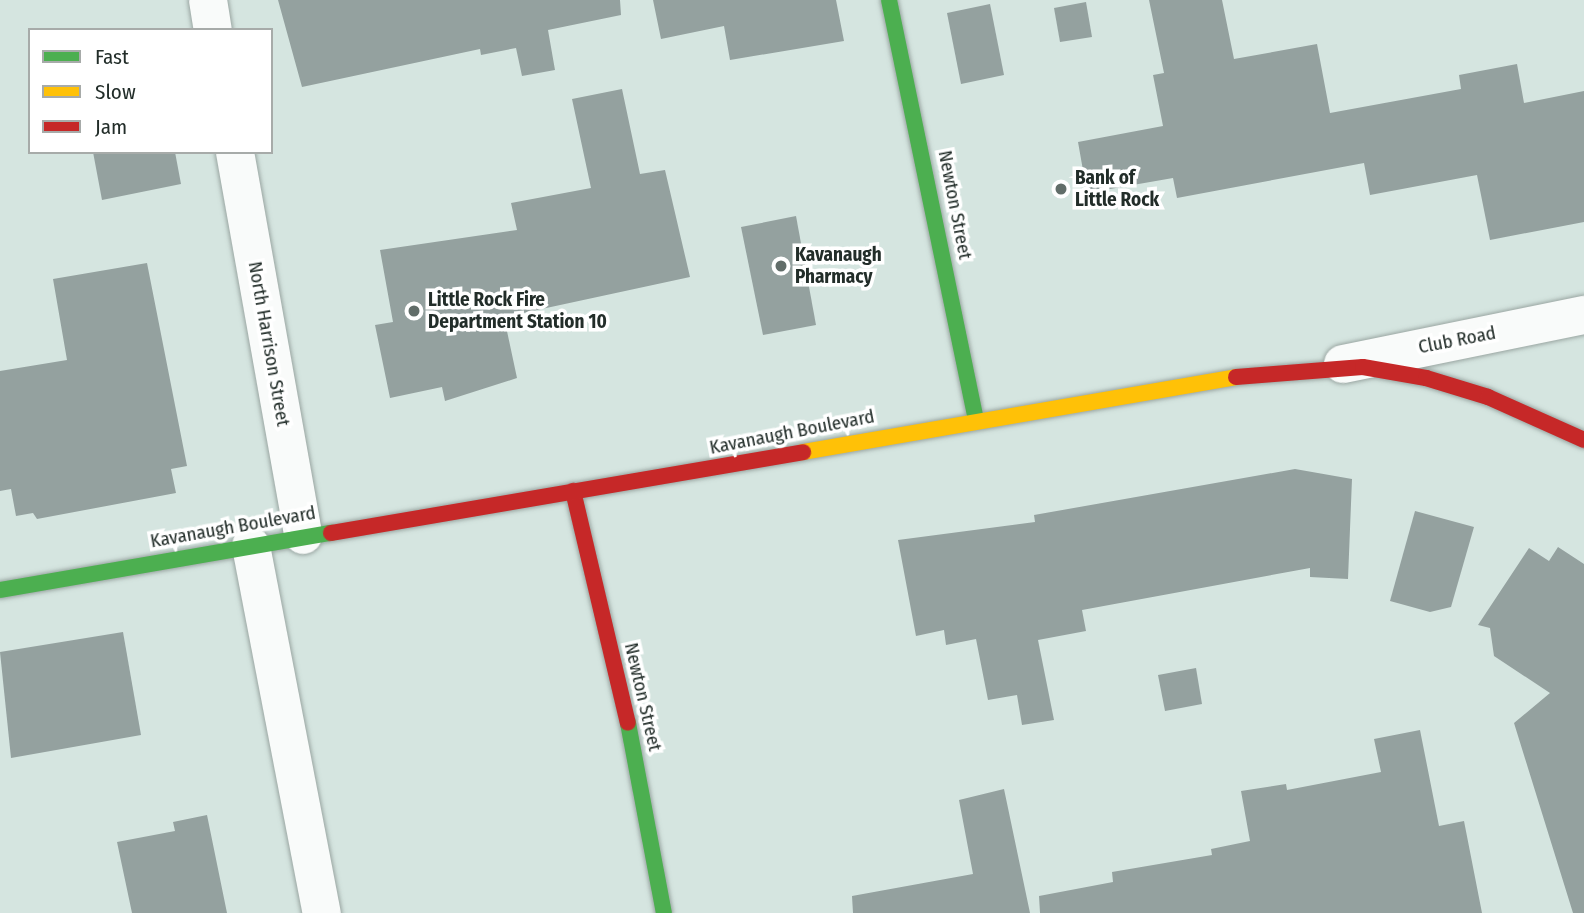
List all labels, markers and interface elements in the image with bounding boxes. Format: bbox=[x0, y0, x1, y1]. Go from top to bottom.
legend bbox=[28, 28, 273, 154]
text: Fast bbox=[95, 44, 129, 70]
text: Slow bbox=[95, 79, 136, 105]
text: Jam bbox=[95, 114, 127, 140]
street label: Newton Street bbox=[933, 149, 977, 261]
place label: Bank of Little Rock bbox=[1075, 167, 1159, 211]
marker: Bank of Little Rock bbox=[1053, 181, 1069, 197]
place label: Kavanaugh Pharmacy bbox=[795, 244, 882, 288]
marker: Kavanaugh Pharmacy bbox=[773, 258, 789, 274]
street label: North Harrison Street bbox=[243, 260, 295, 428]
place label: Little Rock Fire Department Station 10 bbox=[428, 289, 607, 333]
marker: Little Rock Fire Department Station 10 bbox=[406, 303, 422, 319]
street label: Club Road bbox=[1416, 321, 1498, 359]
street label: Kavanaugh Boulevard bbox=[708, 405, 876, 459]
street label: Kavanaugh Boulevard bbox=[149, 501, 317, 553]
street label: Newton Street bbox=[619, 641, 667, 753]

